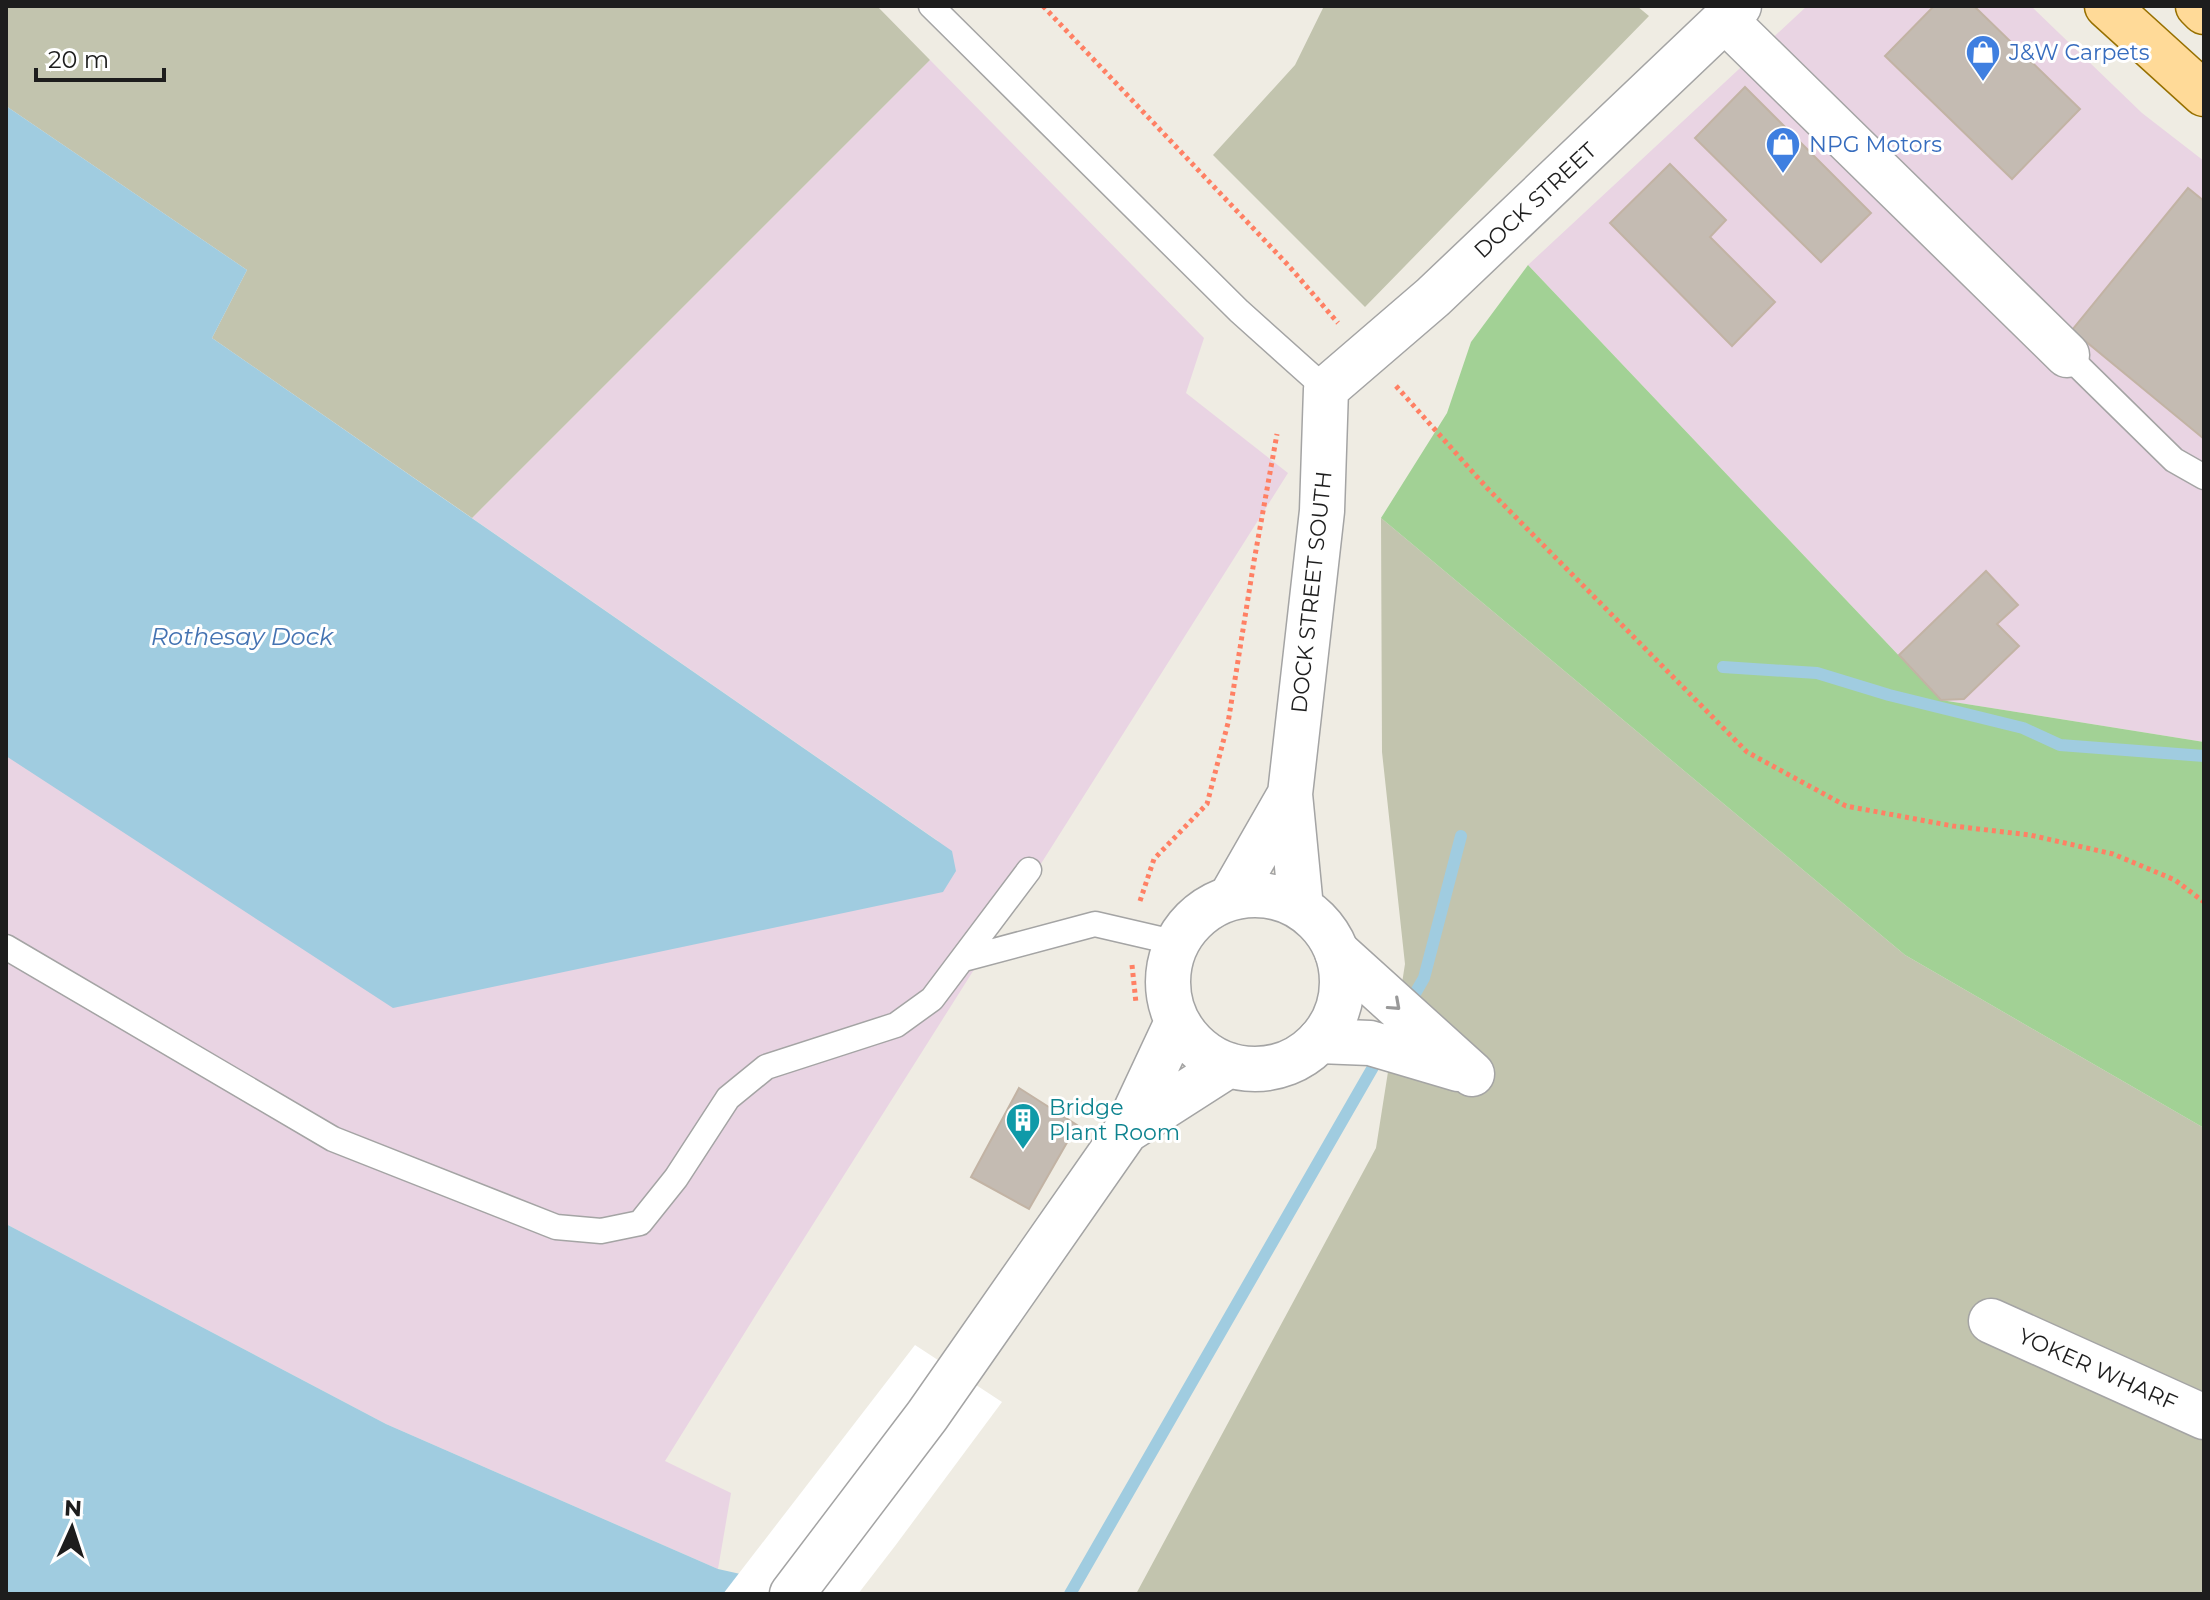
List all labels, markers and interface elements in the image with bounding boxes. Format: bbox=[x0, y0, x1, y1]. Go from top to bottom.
scale bar bbox=[36, 32, 164, 82]
shop icon: J&W Carpets bbox=[1964, 33, 2002, 83]
place label: J&W Carpets bbox=[2008, 39, 2150, 66]
text: 20 m bbox=[48, 45, 109, 74]
shop icon: NPG Motors bbox=[1764, 125, 1802, 175]
place label: NPG Motors bbox=[1809, 131, 1942, 158]
street label: DOCK STREET bbox=[1469, 137, 1602, 264]
street label: DOCK STREET SOUTH bbox=[1285, 470, 1338, 714]
water label: Rothesay Dock bbox=[151, 622, 335, 651]
one-way arrow bbox=[1385, 995, 1400, 1009]
place label: Bridge Plant Room bbox=[1049, 1094, 1180, 1146]
building icon: Bridge Plant Room bbox=[1004, 1101, 1042, 1151]
street label: YOKER WHARF bbox=[2014, 1322, 2182, 1417]
north arrow bbox=[32, 1488, 112, 1568]
text: N bbox=[63, 1495, 83, 1522]

